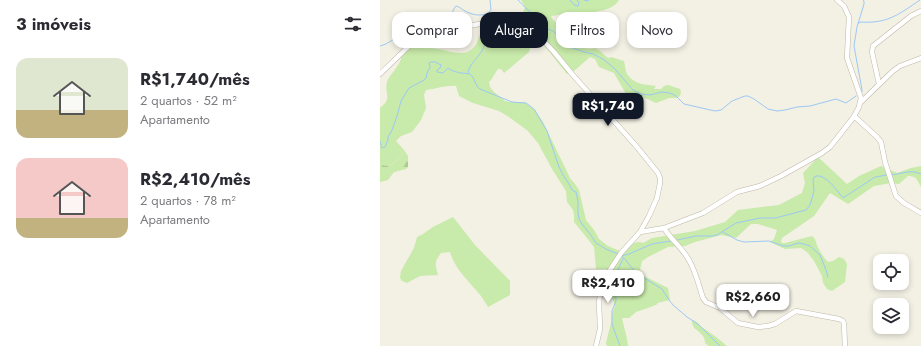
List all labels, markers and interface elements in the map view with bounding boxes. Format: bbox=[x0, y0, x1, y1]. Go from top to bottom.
text: 3 imóveis bbox=[16, 12, 91, 36]
chip: Comprar bbox=[392, 12, 472, 48]
chip: Alugar bbox=[480, 12, 548, 48]
chip: Filtros bbox=[556, 12, 619, 48]
chip: Novo bbox=[627, 12, 687, 48]
icon: filters bbox=[342, 13, 364, 35]
text: R$1,740/mês bbox=[140, 67, 250, 91]
icon: home bbox=[48, 74, 96, 122]
text: 2 quartos · 52 m² bbox=[140, 91, 237, 110]
pin: R$1,740 bbox=[571, 93, 645, 127]
text: R$1,740 bbox=[582, 96, 634, 115]
text: Apartamento bbox=[140, 110, 210, 129]
text: R$2,410/mês bbox=[140, 167, 251, 191]
icon: home bbox=[48, 174, 96, 222]
text: 2 quartos · 78 m² bbox=[140, 191, 236, 210]
text: Apartamento bbox=[140, 210, 210, 229]
map controls bbox=[873, 254, 909, 334]
button: locate bbox=[873, 254, 909, 290]
pin: R$2,410 bbox=[571, 270, 645, 304]
text: R$2,410 bbox=[581, 273, 635, 292]
pin: R$2,660 bbox=[716, 284, 790, 318]
text: R$2,660 bbox=[725, 287, 781, 306]
button: layers bbox=[873, 298, 909, 334]

